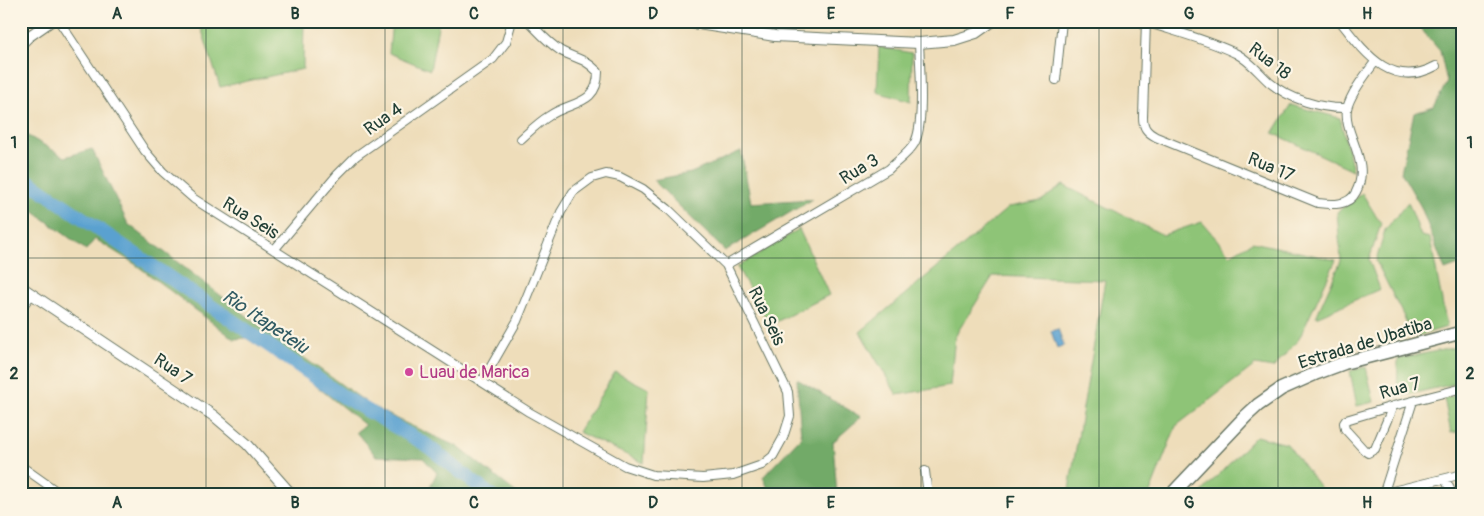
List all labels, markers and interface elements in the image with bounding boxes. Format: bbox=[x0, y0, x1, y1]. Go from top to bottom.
text: A bbox=[112, 4, 123, 24]
text: B bbox=[290, 4, 300, 24]
text: C bbox=[469, 4, 479, 24]
text: D bbox=[648, 4, 658, 24]
text: E bbox=[827, 4, 836, 24]
text: F bbox=[1005, 4, 1015, 24]
text: G bbox=[1184, 4, 1195, 24]
text: H bbox=[1362, 4, 1372, 24]
street label: Rua 18 bbox=[1244, 38, 1296, 85]
street label: Rua 4 bbox=[359, 98, 408, 141]
text: 1 bbox=[11, 133, 17, 153]
text: 1 bbox=[1467, 133, 1473, 153]
street label: Rua 17 bbox=[1244, 147, 1298, 188]
street label: Rua 3 bbox=[835, 149, 883, 190]
street label: Rua Seis bbox=[218, 192, 283, 245]
street label: Rua Seis bbox=[743, 283, 791, 349]
water label: Rio Itapeteiu bbox=[218, 284, 314, 360]
street label: Estrada de Ubatiba bbox=[1296, 312, 1435, 375]
street label: Rua 7 bbox=[149, 348, 197, 391]
place label: Luau de Marica bbox=[419, 361, 529, 384]
text: 2 bbox=[10, 364, 19, 384]
text: 2 bbox=[1466, 364, 1475, 384]
marker: Luau de Marica bbox=[403, 366, 415, 378]
street label: Rua 7 bbox=[1377, 372, 1423, 405]
text: A bbox=[112, 493, 123, 513]
text: B bbox=[290, 493, 300, 513]
text: C bbox=[469, 493, 479, 513]
text: D bbox=[648, 493, 658, 513]
text: E bbox=[827, 493, 836, 513]
text: F bbox=[1005, 493, 1015, 513]
text: G bbox=[1184, 493, 1195, 513]
text: H bbox=[1362, 493, 1372, 513]

